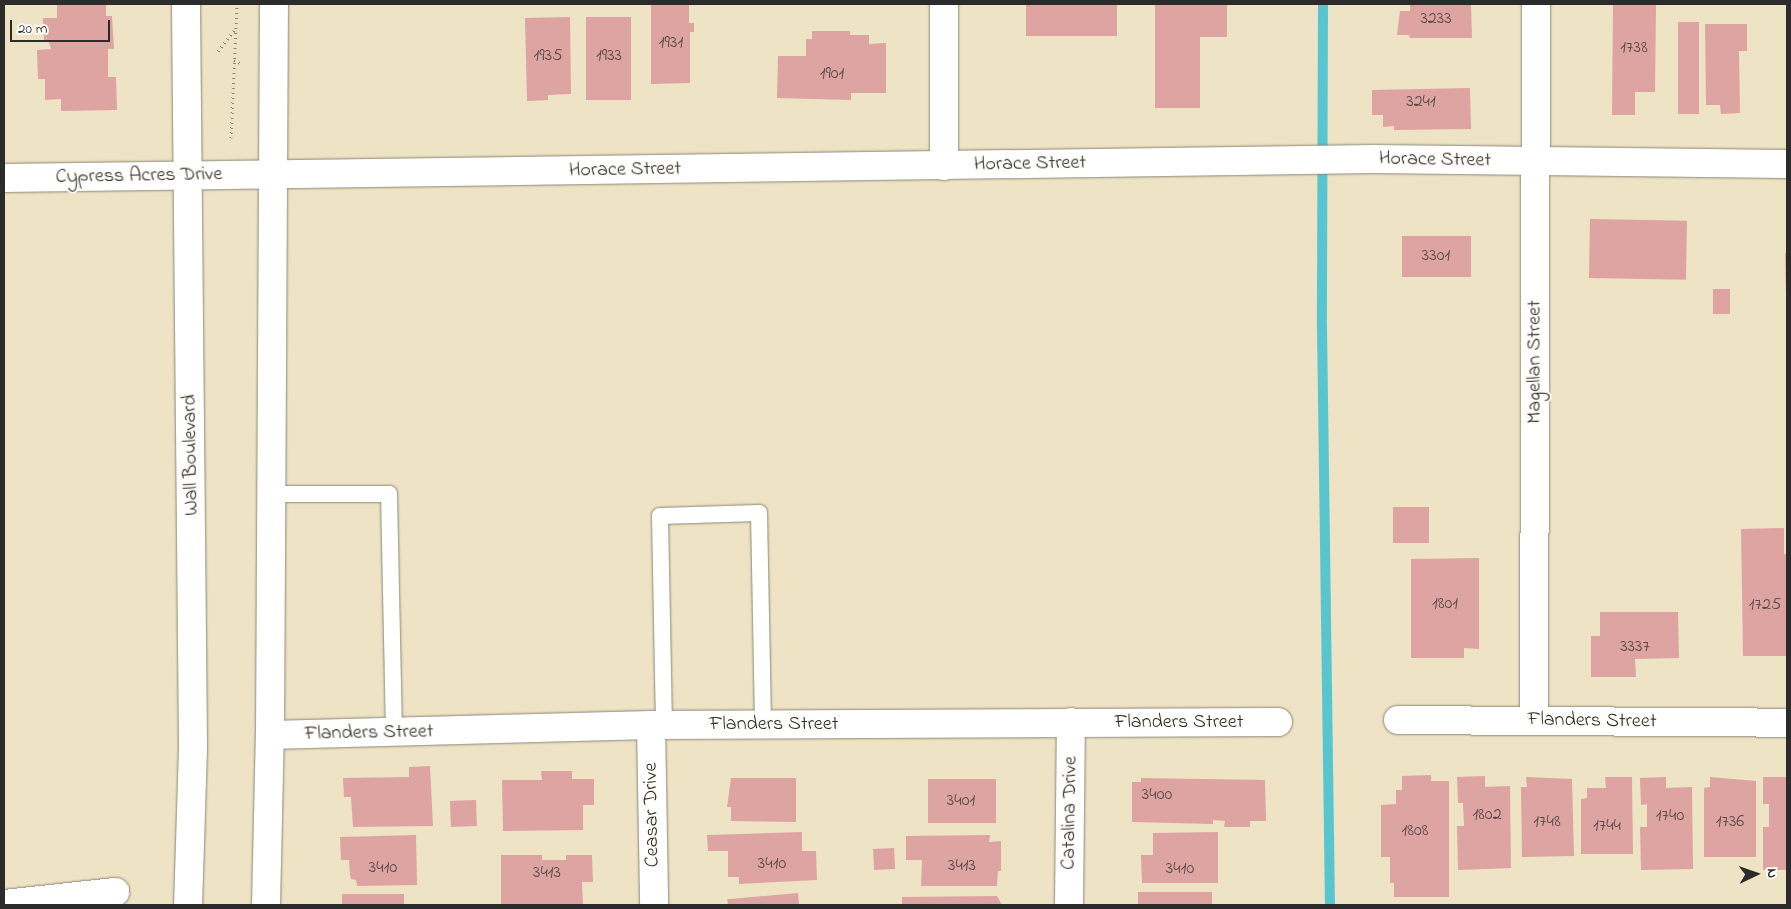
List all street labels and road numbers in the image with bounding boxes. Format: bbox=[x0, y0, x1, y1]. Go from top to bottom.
street label: Horace Street bbox=[1379, 147, 1491, 173]
street label: Horace Street bbox=[974, 151, 1086, 177]
street label: Horace Street bbox=[569, 157, 681, 183]
street label: Cypress Acres Drive bbox=[55, 163, 223, 189]
street label: Magellan Street bbox=[1523, 300, 1547, 424]
street label: Wall Boulevard bbox=[178, 394, 204, 516]
street label: Flanders Street bbox=[1527, 708, 1657, 734]
street label: Flanders Street bbox=[1115, 710, 1243, 734]
street label: Flanders Street bbox=[710, 712, 838, 736]
street label: Flanders Street bbox=[304, 720, 434, 746]
street label: Catalina Drive bbox=[1057, 756, 1083, 870]
street label: Ceasar Drive bbox=[639, 762, 665, 868]

